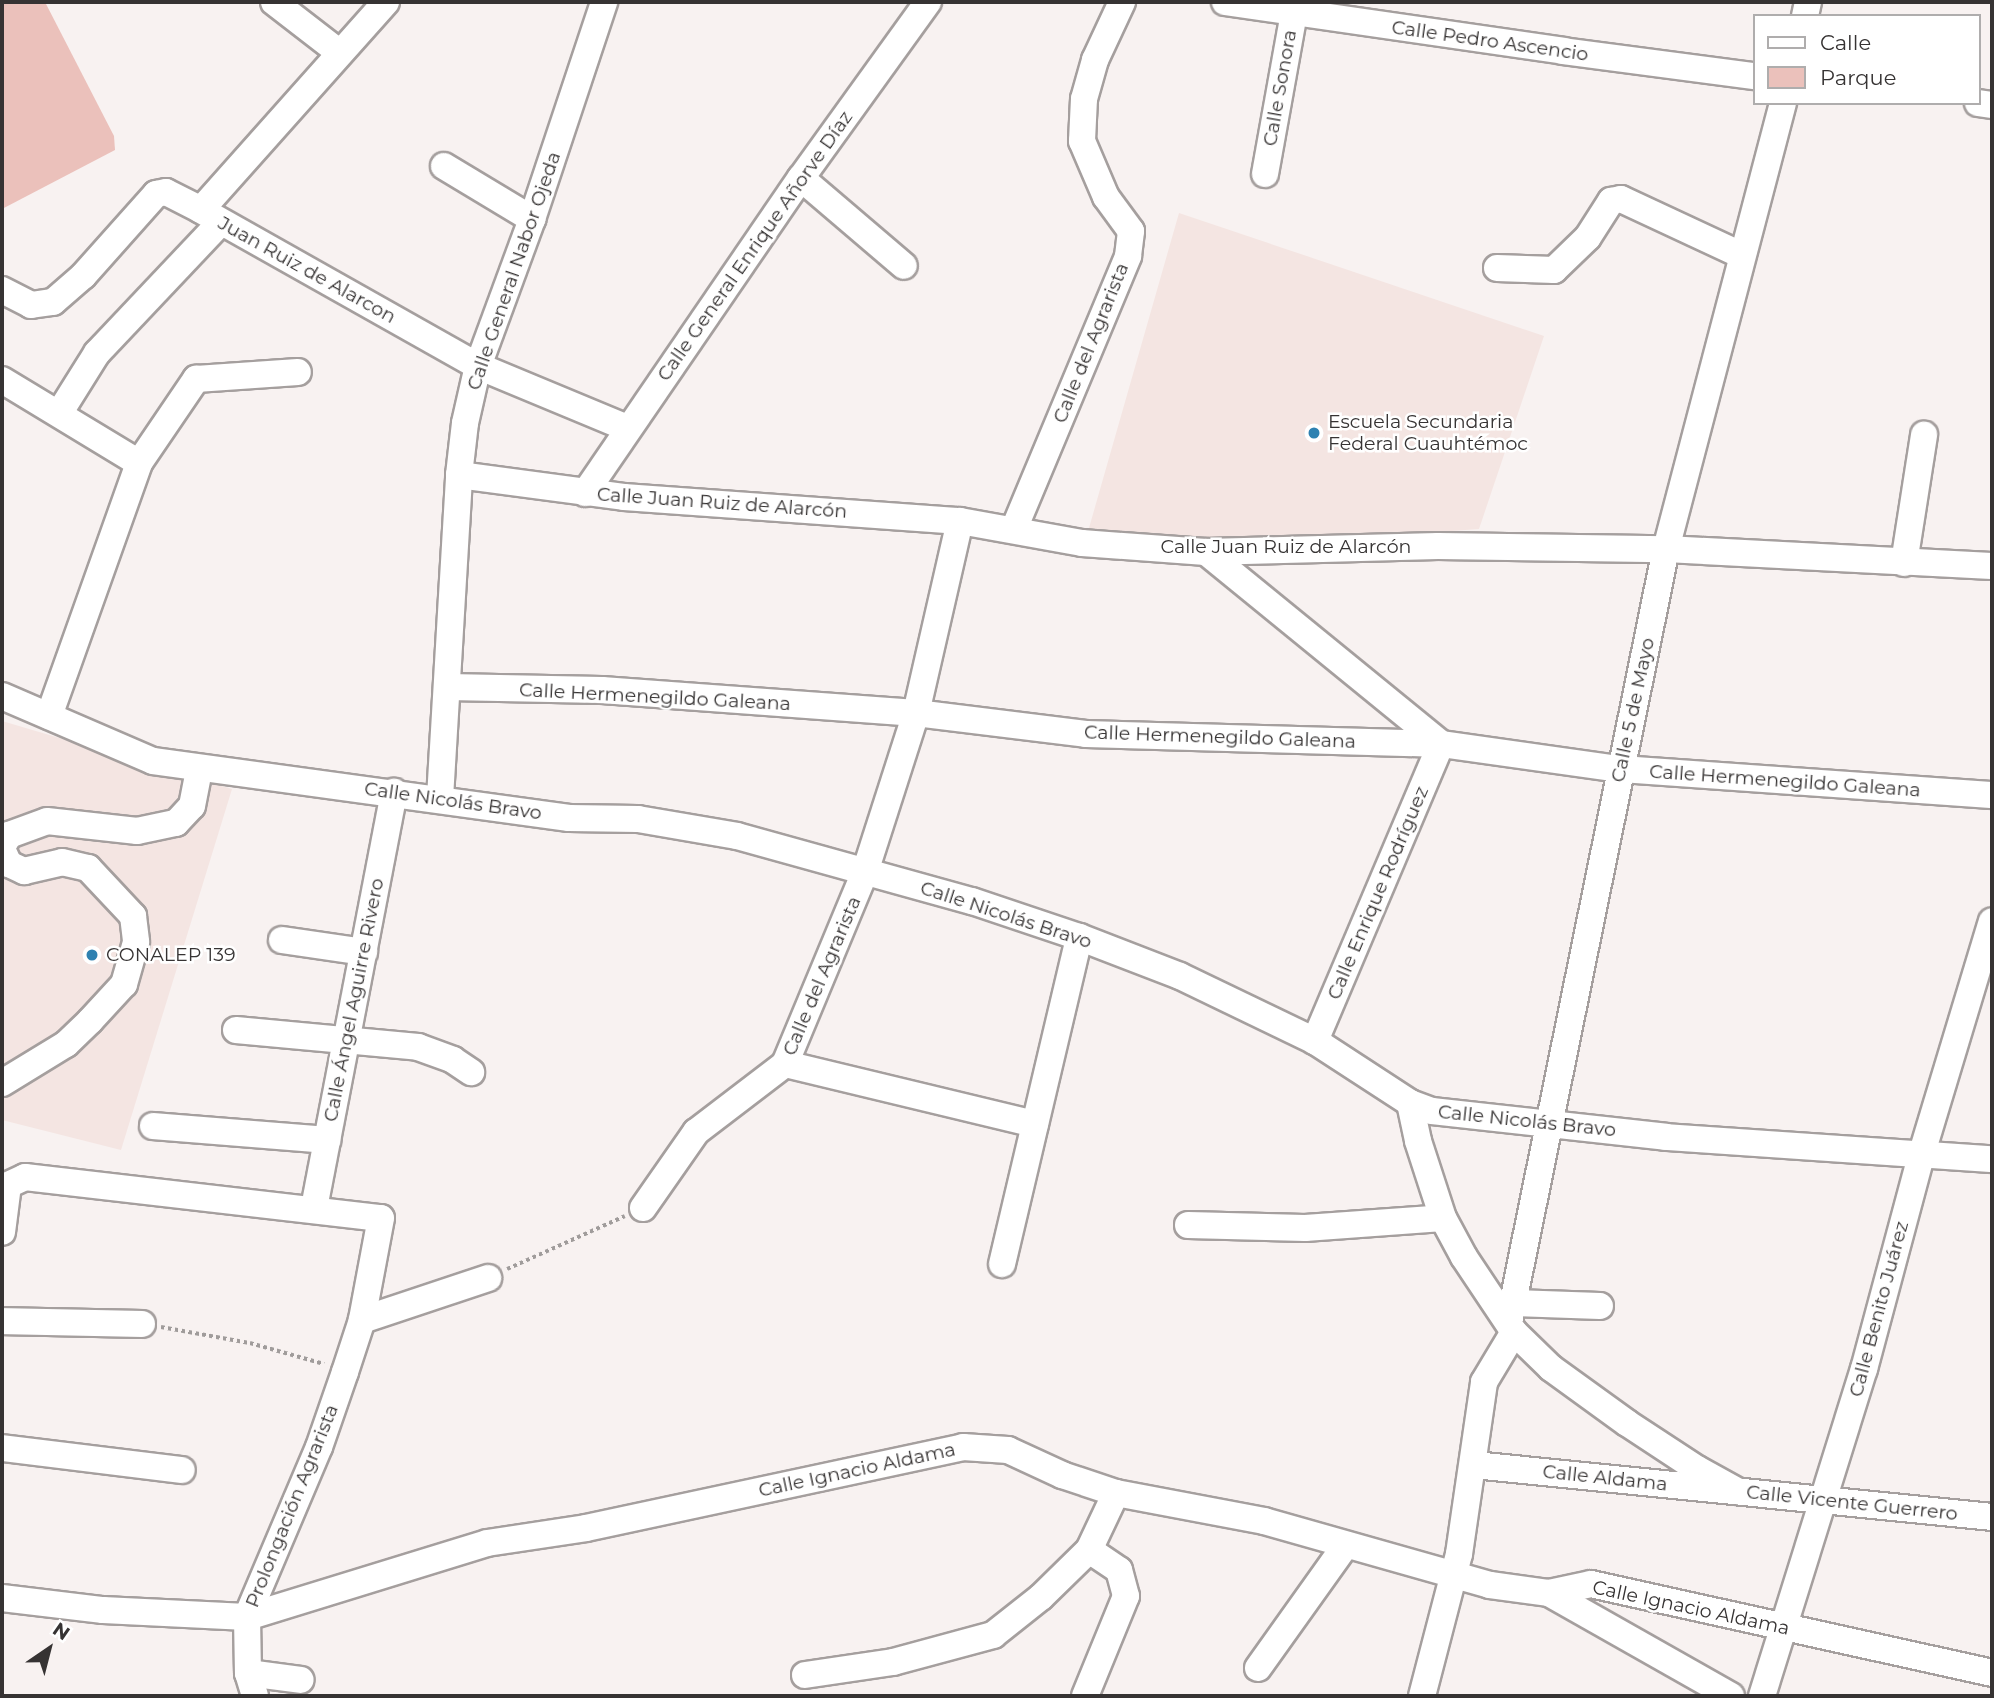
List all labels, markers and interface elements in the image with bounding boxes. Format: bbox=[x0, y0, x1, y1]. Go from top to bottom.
legend bbox=[1752, 14, 1980, 105]
street label: Calle Pedro Ascencio bbox=[1390, 16, 1590, 66]
street label: Calle Sonora bbox=[1259, 28, 1301, 148]
text: Calle bbox=[1820, 30, 1871, 55]
text: Parque bbox=[1820, 65, 1896, 90]
street label: Calle General Enrique Añorve Díaz bbox=[653, 107, 857, 385]
street label: Calle General Nabor Ojeda bbox=[462, 149, 566, 393]
street label: Juan Ruiz de Alarcon bbox=[214, 212, 400, 328]
street label: Calle del Agrarista bbox=[1048, 260, 1134, 426]
place label: Escuela Secundaria Federal Cuauhtémoc bbox=[1328, 411, 1528, 455]
marker: Escuela Secundaria Federal Cuauhtémoc bbox=[1306, 425, 1322, 441]
street label: Calle Juan Ruiz de Alarcón bbox=[596, 483, 848, 523]
street label: Calle Juan Ruiz de Alarcón bbox=[1161, 536, 1411, 558]
street label: Calle 5 de Mayo bbox=[1607, 636, 1659, 784]
street label: Calle Hermenegildo Galeana bbox=[519, 678, 791, 716]
street label: Calle Hermenegildo Galeana bbox=[1084, 721, 1356, 753]
street label: Calle Hermenegildo Galeana bbox=[1649, 760, 1921, 802]
street label: Calle Nicolás Bravo bbox=[363, 777, 543, 825]
street label: Calle Enrique Rodríguez bbox=[1323, 783, 1433, 1003]
street label: Calle Ángel Aguirre Rivero bbox=[319, 876, 389, 1124]
street label: Calle Nicolás Bravo bbox=[917, 877, 1095, 953]
street label: Calle del Agrarista bbox=[778, 893, 866, 1059]
place label: CONALEP 139 bbox=[106, 944, 235, 966]
marker: CONALEP 139 bbox=[84, 947, 100, 963]
street label: Calle Nicolás Bravo bbox=[1437, 1100, 1617, 1142]
street label: Calle Benito Juárez bbox=[1845, 1219, 1913, 1399]
street label: Prolongación Agrarista bbox=[241, 1401, 343, 1611]
street label: Calle Ignacio Aldama bbox=[756, 1438, 958, 1502]
street label: Calle Aldama bbox=[1541, 1460, 1669, 1496]
street label: Calle Vicente Guerrero bbox=[1745, 1481, 1959, 1525]
street label: Calle Ignacio Aldama bbox=[1590, 1576, 1792, 1640]
north arrow bbox=[14, 1614, 84, 1684]
text: N bbox=[48, 1618, 74, 1645]

